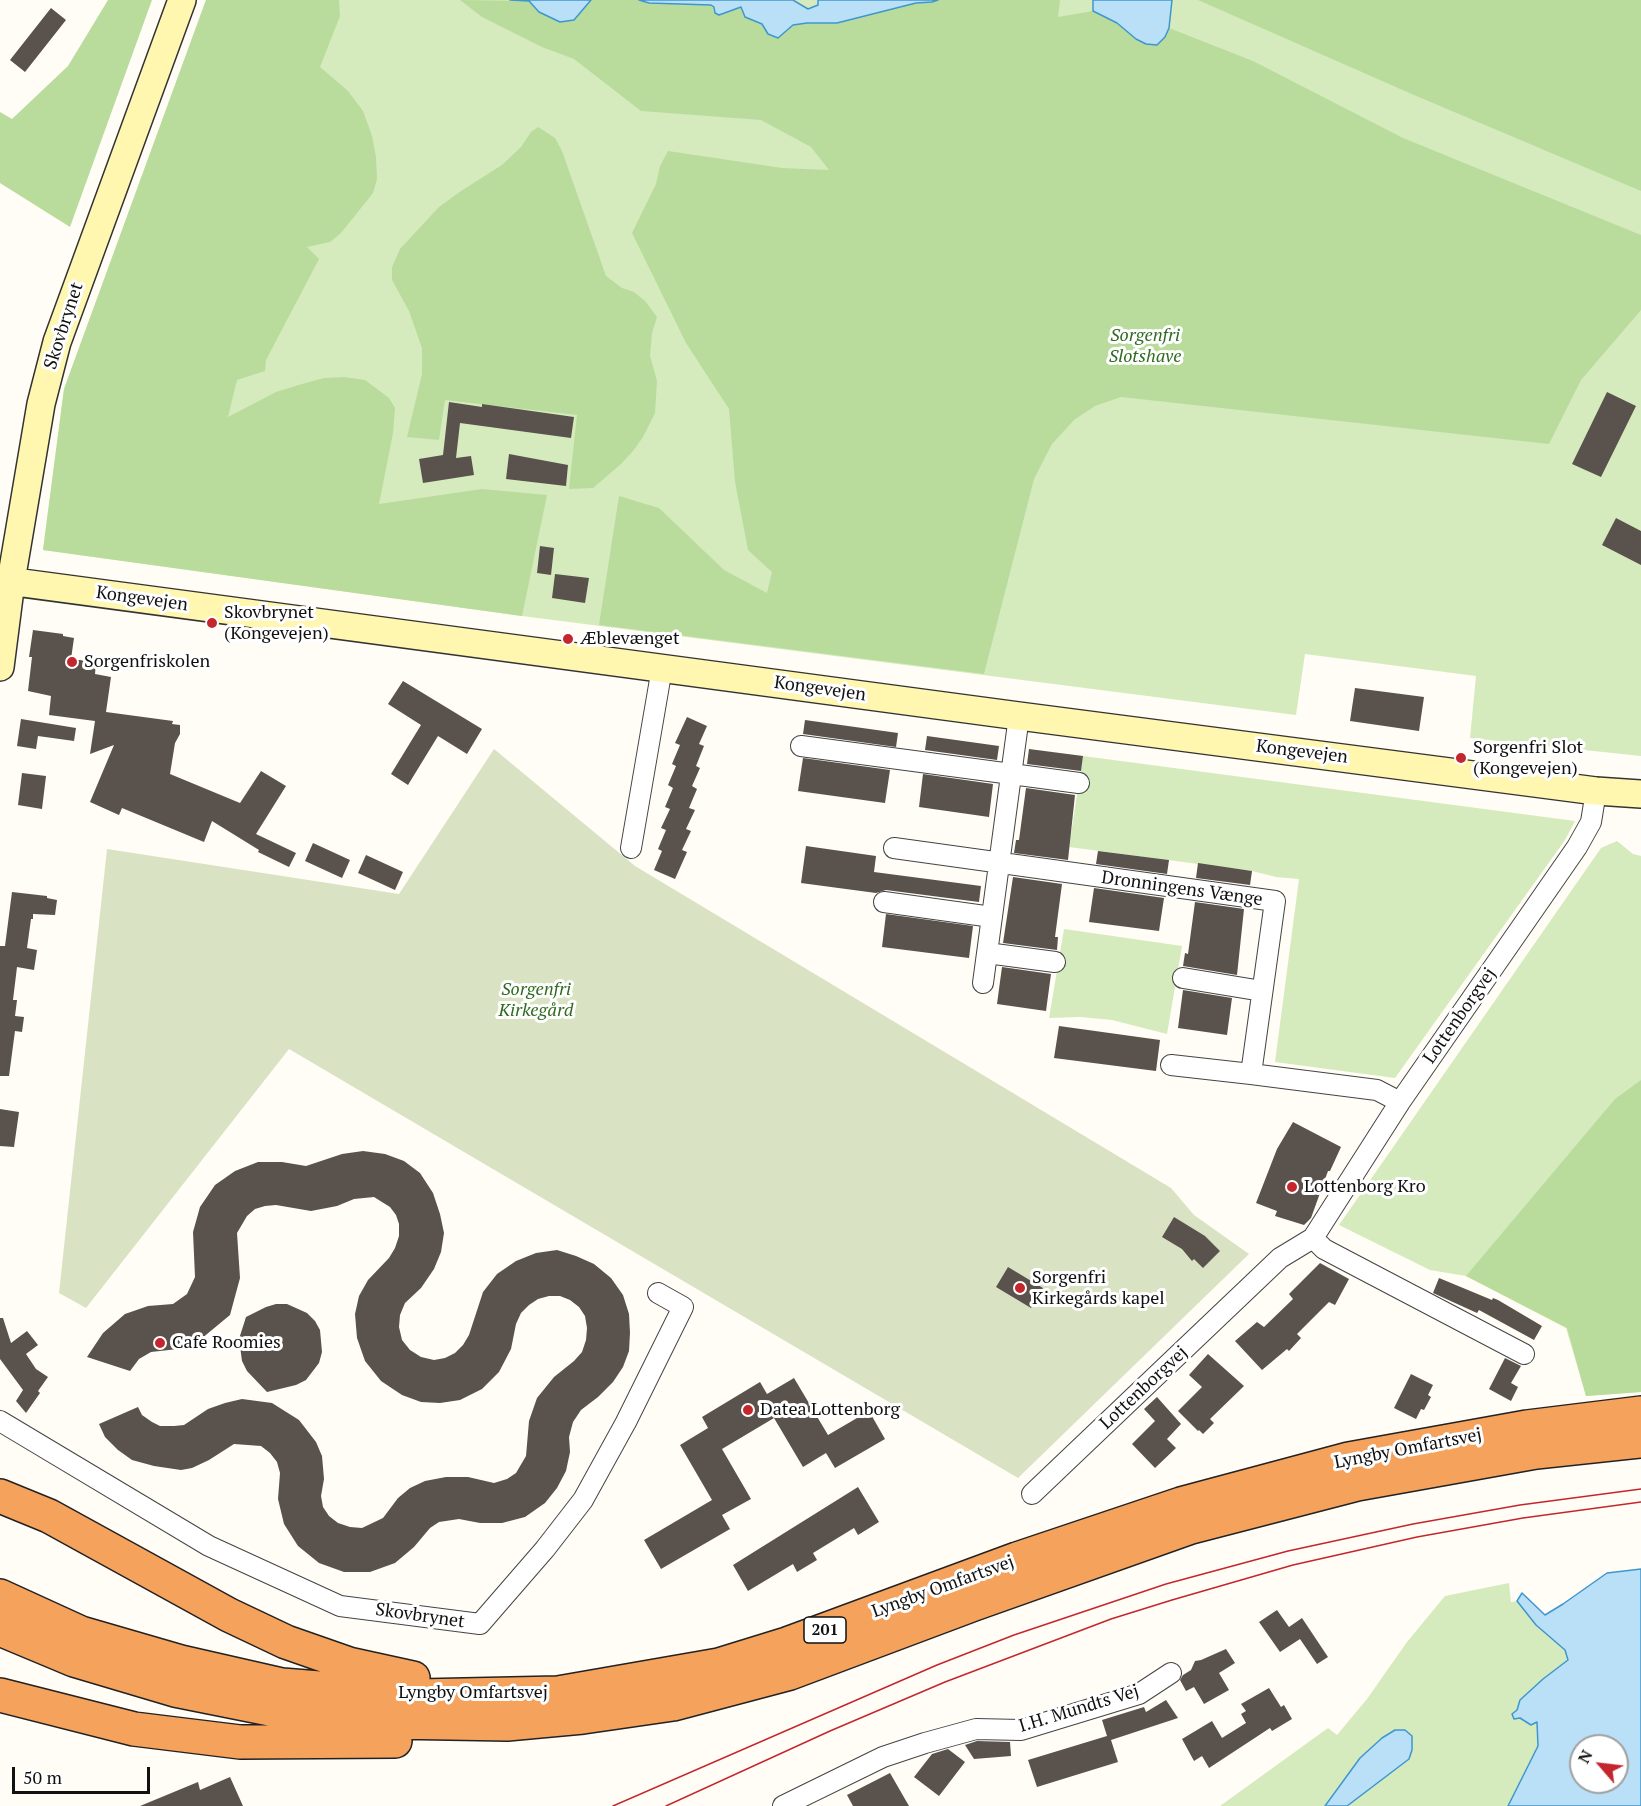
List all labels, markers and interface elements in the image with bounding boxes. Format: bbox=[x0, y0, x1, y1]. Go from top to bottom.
street label: Skovbrynet bbox=[40, 280, 88, 372]
park label: Sorgenfri Slotshave bbox=[1109, 325, 1181, 368]
street label: Kongevejen bbox=[95, 582, 189, 616]
place label: Skovbrynet (Kongevejen) bbox=[224, 602, 329, 644]
marker: Skovbrynet (Kongevejen) bbox=[205, 616, 219, 630]
place label: Æblevænget bbox=[580, 628, 680, 650]
marker: Æblevænget bbox=[561, 632, 575, 646]
place label: Sorgenfriskolen bbox=[84, 651, 210, 673]
marker: Sorgenfriskolen bbox=[65, 655, 79, 669]
street label: Kongevejen bbox=[773, 672, 867, 706]
street label: Kongevejen bbox=[1255, 736, 1349, 768]
place label: Sorgenfri Slot (Kongevejen) bbox=[1473, 737, 1583, 780]
marker: Sorgenfri Slot (Kongevejen) bbox=[1454, 751, 1468, 765]
street label: Dronningens Vænge bbox=[1100, 867, 1264, 911]
street label: Lottenborgvej bbox=[1419, 964, 1501, 1068]
park label: Sorgenfri Kirkegård bbox=[499, 979, 573, 1022]
place label: Lottenborg Kro bbox=[1304, 1176, 1426, 1198]
marker: Lottenborg Kro bbox=[1285, 1180, 1299, 1194]
place label: Sorgenfri Kirkegårds kapel bbox=[1032, 1267, 1165, 1310]
marker: Sorgenfri Kirkegårds kapel bbox=[1013, 1281, 1027, 1295]
place label: Cafe Roomies bbox=[172, 1332, 281, 1354]
marker: Cafe Roomies bbox=[153, 1336, 167, 1350]
street label: Lottenborgvej bbox=[1096, 1342, 1192, 1434]
place label: Datea Lottenborg bbox=[760, 1399, 900, 1421]
marker: Datea Lottenborg bbox=[741, 1403, 755, 1417]
street label: Lyngby Omfartsvej bbox=[1332, 1424, 1484, 1474]
street label: Lyngby Omfartsvej bbox=[869, 1551, 1017, 1623]
street label: Skovbrynet bbox=[374, 1599, 466, 1633]
road number: 201 bbox=[804, 1617, 846, 1643]
street label: I.H. Mundts Vej bbox=[1016, 1681, 1142, 1737]
street label: Lyngby Omfartsvej bbox=[398, 1682, 548, 1704]
north arrow bbox=[1569, 1734, 1629, 1794]
text: N bbox=[1572, 1746, 1597, 1767]
scale bar bbox=[15, 1755, 153, 1793]
text: 50 m bbox=[23, 1765, 62, 1789]

